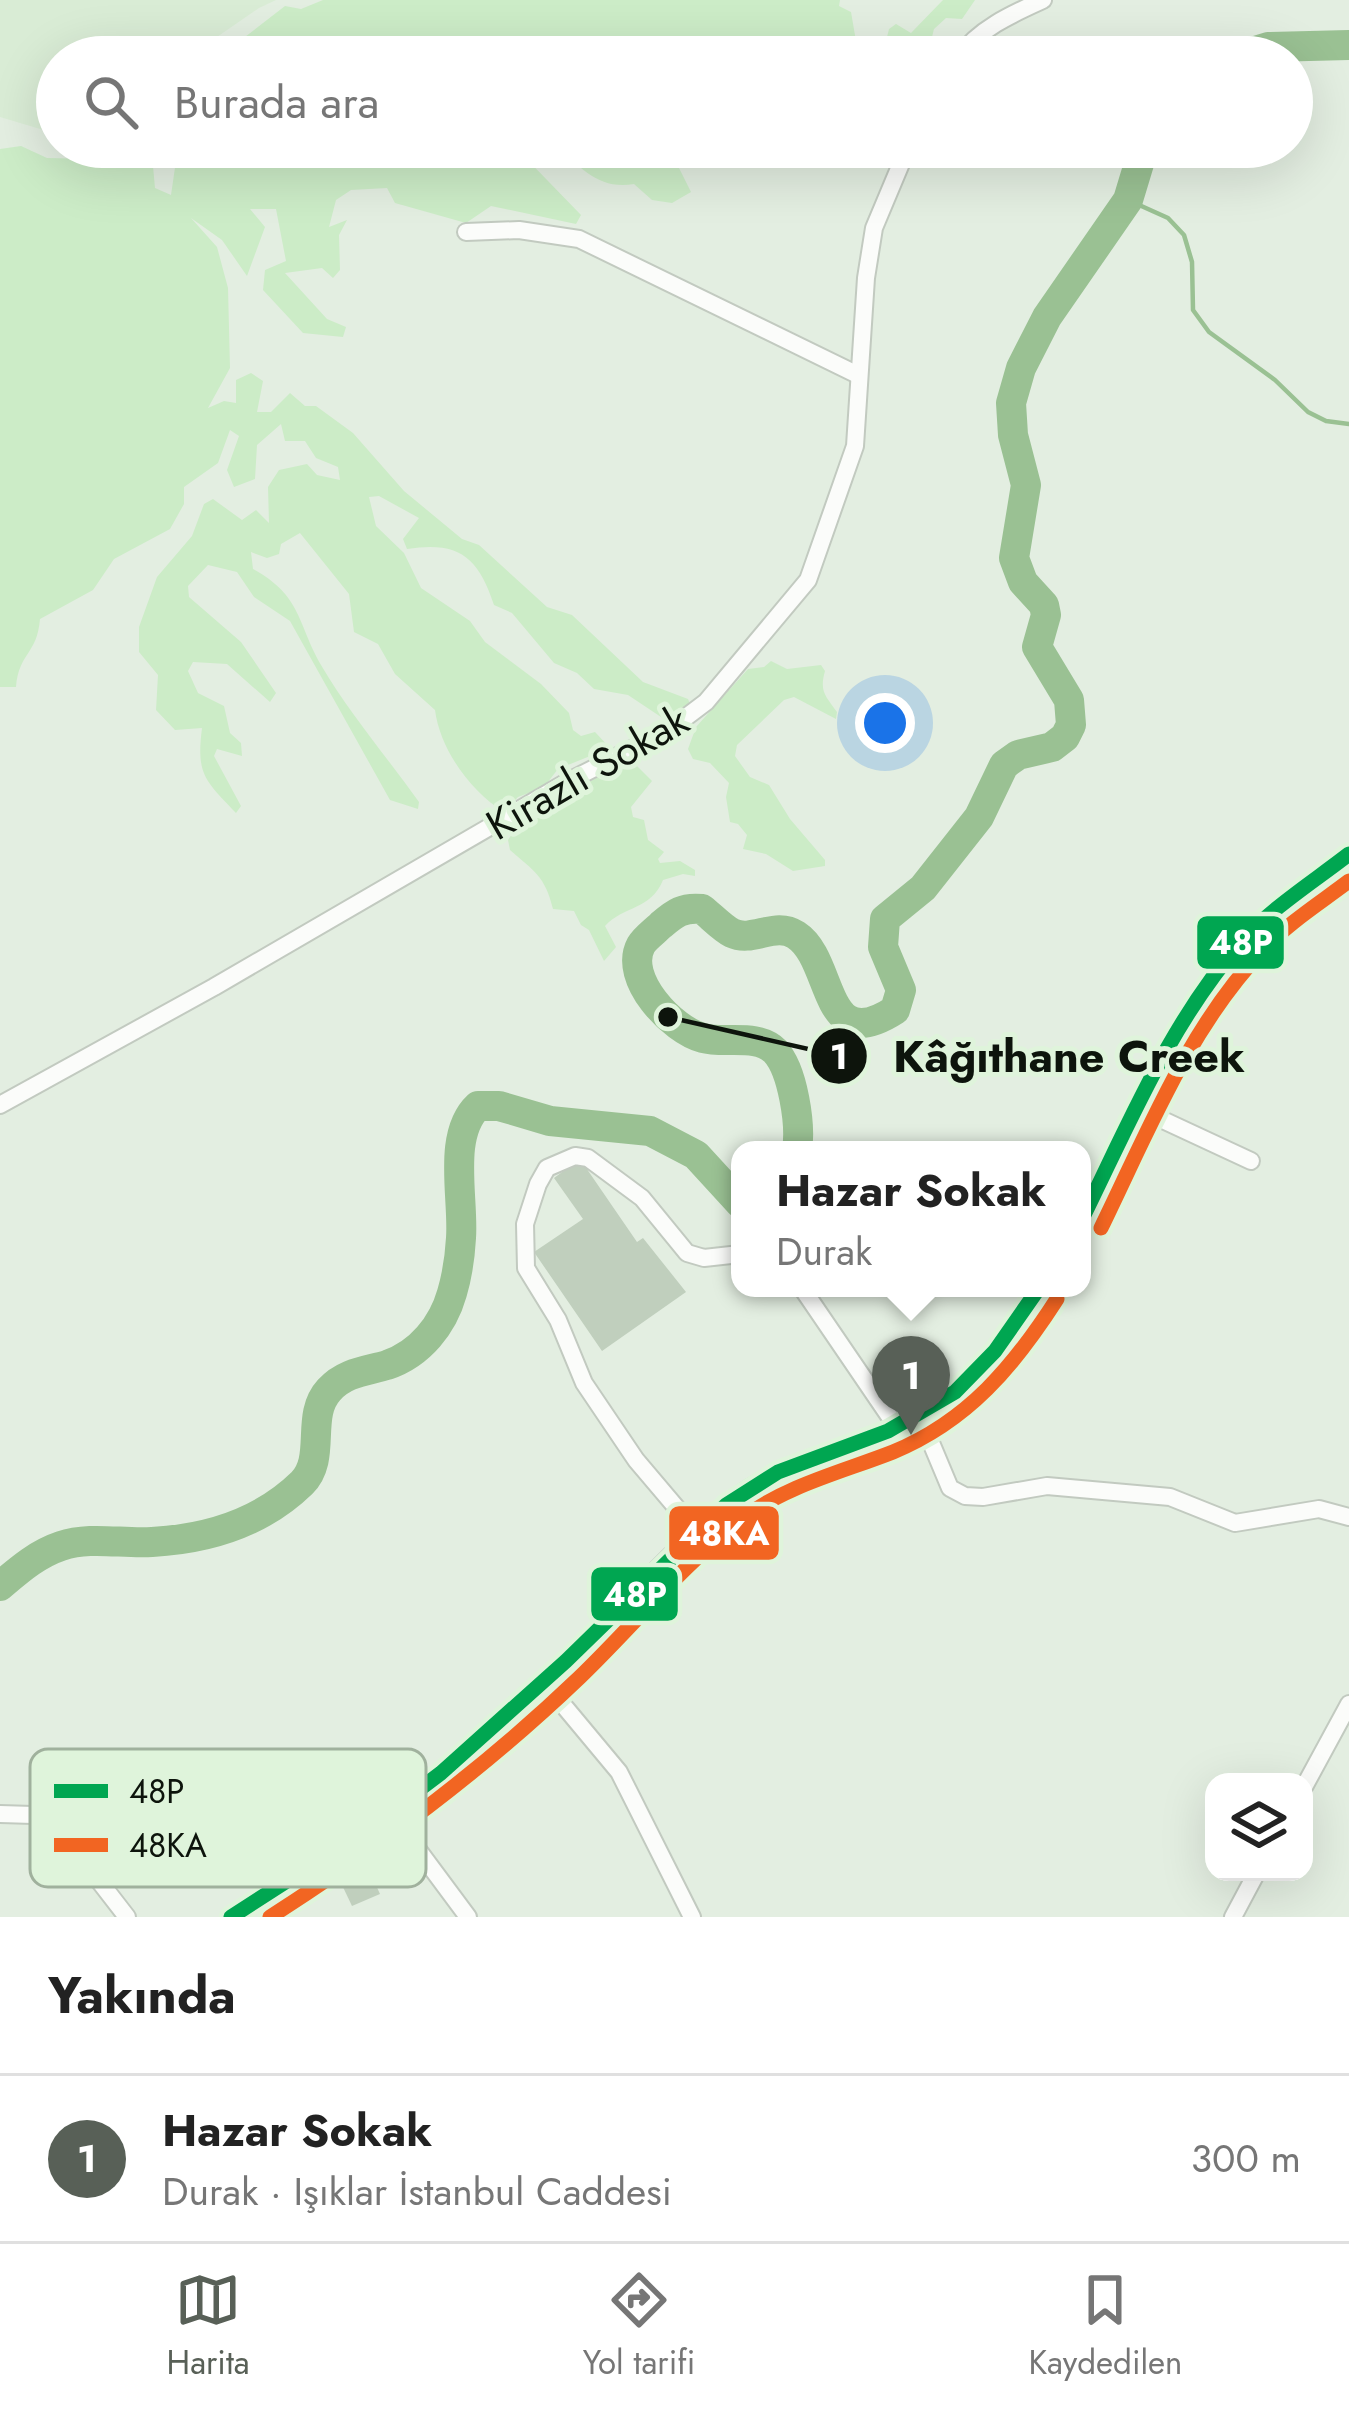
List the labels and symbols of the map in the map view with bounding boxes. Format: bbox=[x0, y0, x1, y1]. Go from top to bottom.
street label: Kirazlı Sokak bbox=[475, 690, 700, 855]
your location bbox=[855, 693, 915, 753]
line badge: 48P bbox=[1195, 914, 1286, 971]
text: 48P bbox=[1209, 919, 1273, 966]
callout: Kâğıthane Creek bbox=[809, 1016, 1269, 1097]
text: Kâğıthane Creek bbox=[893, 1024, 1245, 1089]
text: 1 bbox=[830, 1030, 848, 1082]
pin: 1 bbox=[872, 1336, 950, 1435]
line badge: 48KA bbox=[667, 1504, 781, 1562]
text: 48KA bbox=[678, 1510, 770, 1557]
line badge: 48P bbox=[589, 1565, 680, 1623]
text: 48P bbox=[603, 1571, 667, 1618]
legend bbox=[30, 1749, 426, 1887]
text: 48P bbox=[129, 1768, 184, 1815]
text: 48KA bbox=[129, 1822, 207, 1869]

